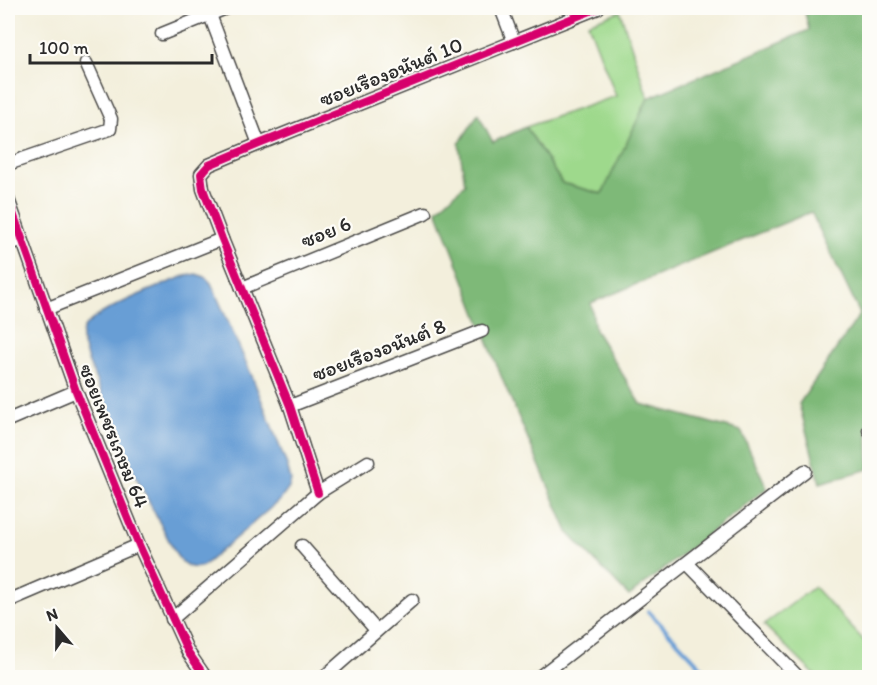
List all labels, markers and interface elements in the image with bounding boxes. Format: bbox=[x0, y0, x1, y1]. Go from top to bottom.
scale bar bbox=[30, 27, 212, 65]
street label: ซอยเรืองอนันต์ 10 bbox=[316, 31, 466, 112]
text: 100 m bbox=[39, 37, 89, 59]
street label: ซอย 6 bbox=[297, 210, 355, 253]
street label: ซอยเรืองอนันต์ 8 bbox=[309, 313, 449, 386]
street label: ซอยเพชรเกษม 64 bbox=[74, 360, 155, 512]
north arrow bbox=[27, 598, 87, 658]
text: N bbox=[44, 604, 60, 625]

